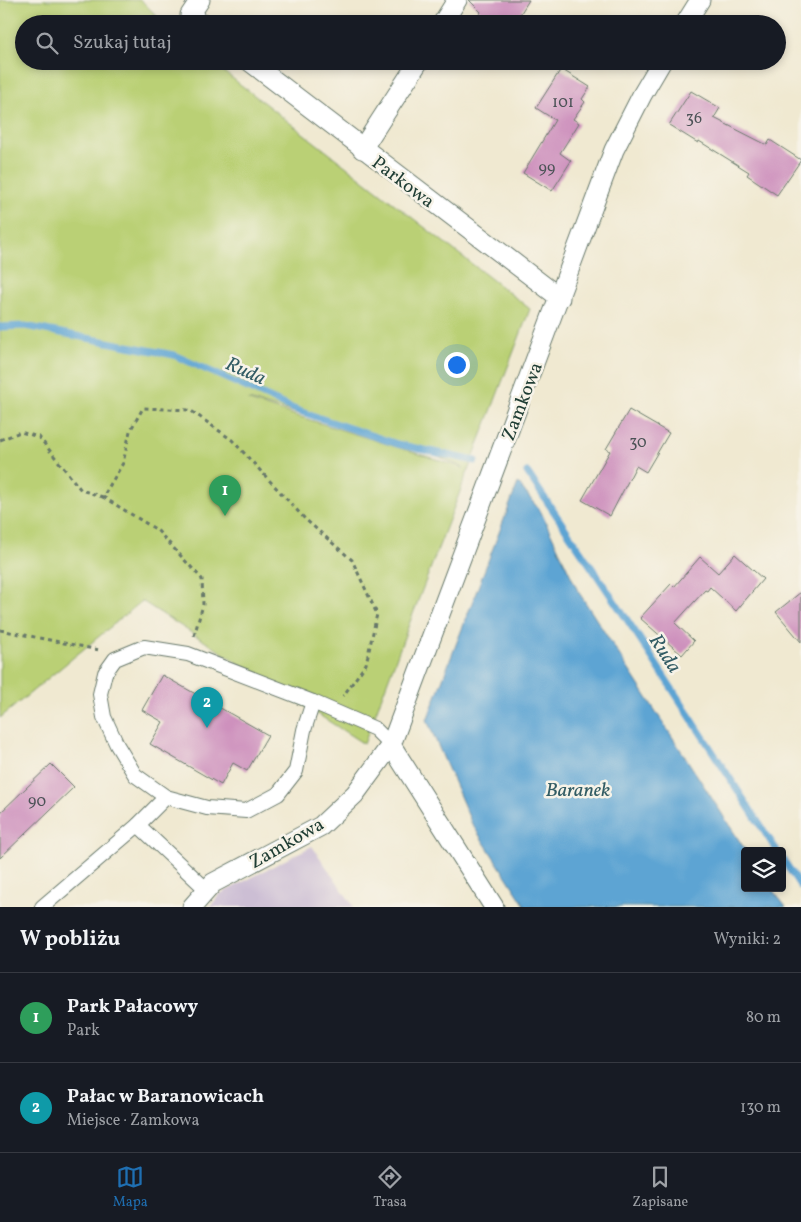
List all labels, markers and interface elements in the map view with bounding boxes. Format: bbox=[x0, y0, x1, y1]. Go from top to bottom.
search box bbox=[15, 15, 786, 70]
icon: search bbox=[33, 29, 61, 57]
text: Szukaj tutaj bbox=[73, 30, 172, 56]
house number: 101 bbox=[552, 92, 574, 114]
house number: 36 bbox=[686, 108, 702, 130]
street label: Parkowa bbox=[366, 150, 440, 215]
house number: 99 bbox=[539, 158, 555, 180]
water label: Ruda bbox=[220, 351, 270, 393]
your location bbox=[444, 352, 470, 378]
street label: Zamkowa bbox=[496, 359, 550, 445]
house number: 30 bbox=[629, 432, 647, 454]
pin: 1 bbox=[209, 475, 241, 516]
water label: Ruda bbox=[641, 629, 687, 679]
pin: 2 bbox=[191, 687, 223, 728]
water label: Baranek bbox=[546, 777, 610, 805]
house number: 90 bbox=[28, 791, 46, 813]
street label: Zamkowa bbox=[245, 812, 329, 876]
map controls bbox=[741, 847, 786, 892]
button: layers bbox=[741, 847, 786, 892]
text: W pobliżu bbox=[20, 925, 120, 954]
text: Wyniki: 2 bbox=[713, 929, 781, 951]
text: Park Pałacowy bbox=[67, 994, 198, 1020]
text: 1 bbox=[33, 1007, 39, 1029]
text: 80 m bbox=[746, 1007, 781, 1029]
text: Park bbox=[67, 1020, 100, 1042]
text: Pałac w Baranowicach bbox=[67, 1084, 264, 1110]
text: 2 bbox=[32, 1097, 40, 1119]
text: 130 m bbox=[740, 1097, 781, 1119]
text: Miejsce · Zamkowa bbox=[67, 1110, 199, 1132]
tab: Mapa bbox=[113, 1163, 148, 1212]
tab: Trasa bbox=[373, 1163, 407, 1212]
tab: Zapisane bbox=[632, 1163, 688, 1212]

